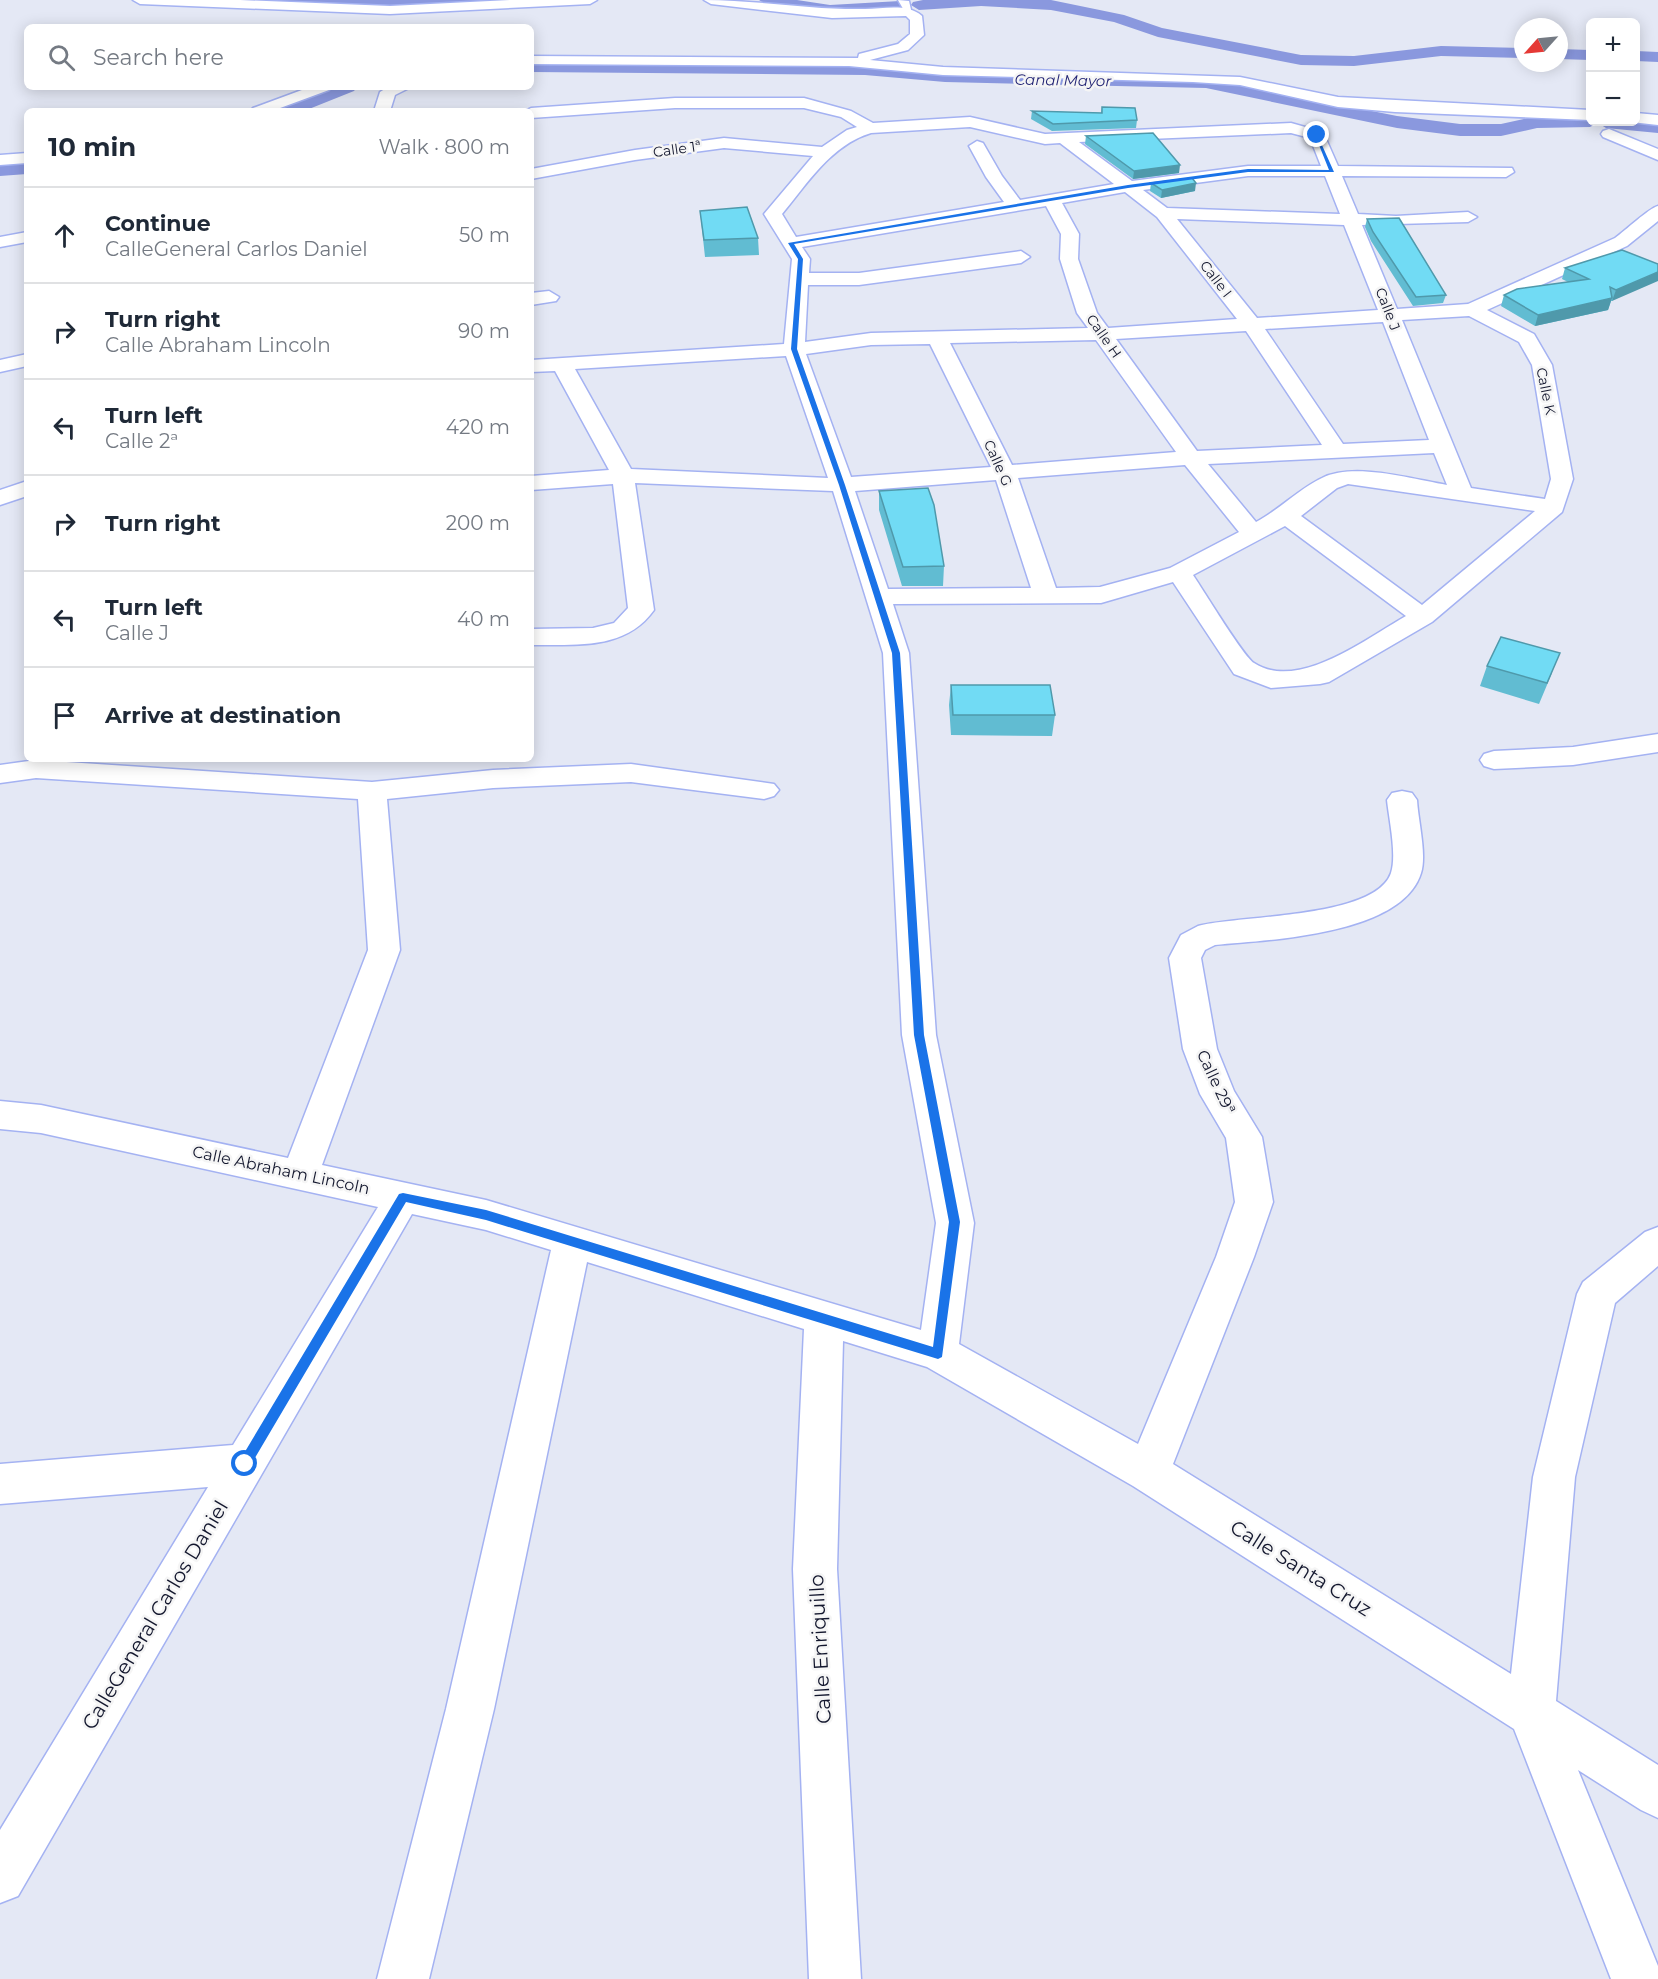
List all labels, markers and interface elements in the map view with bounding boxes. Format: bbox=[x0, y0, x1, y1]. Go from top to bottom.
north arrow bbox=[1514, 18, 1568, 72]
map controls bbox=[1586, 18, 1640, 126]
button: + bbox=[1586, 18, 1640, 72]
search box bbox=[24, 24, 534, 90]
icon: search bbox=[45, 41, 78, 74]
text: Search here bbox=[93, 44, 224, 71]
water label: Canal Mayor bbox=[1015, 70, 1112, 90]
button: − bbox=[1586, 72, 1640, 126]
route end bbox=[1303, 121, 1329, 147]
text: 10 min bbox=[48, 131, 136, 163]
text: Walk · 800 m bbox=[379, 135, 510, 159]
street label: Calle 1ª bbox=[652, 137, 702, 161]
text: Continue bbox=[105, 210, 211, 237]
icon: ahead bbox=[48, 219, 81, 252]
text: 50 m bbox=[459, 223, 510, 247]
text: CalleGeneral Carlos Daniel bbox=[105, 237, 368, 261]
street label: Calle I bbox=[1196, 257, 1236, 301]
street label: Calle J bbox=[1372, 285, 1404, 333]
text: Turn right bbox=[105, 306, 220, 333]
street label: Calle H bbox=[1083, 311, 1125, 361]
icon: right bbox=[48, 315, 81, 348]
text: 90 m bbox=[458, 319, 510, 343]
text: Calle Abraham Lincoln bbox=[105, 333, 331, 357]
street label: Calle K bbox=[1532, 366, 1560, 416]
text: Turn left bbox=[105, 402, 203, 429]
icon: left bbox=[48, 411, 81, 444]
text: 420 m bbox=[446, 415, 510, 439]
text: Calle 2ª bbox=[105, 429, 178, 453]
street label: Calle G bbox=[980, 437, 1016, 489]
icon: right bbox=[48, 507, 81, 540]
text: Turn right bbox=[105, 510, 220, 537]
text: 200 m bbox=[446, 511, 510, 535]
text: Turn left bbox=[105, 594, 203, 621]
icon: left bbox=[48, 603, 81, 636]
text: 40 m bbox=[457, 607, 510, 631]
text: Calle J bbox=[105, 621, 169, 645]
icon: arrive bbox=[48, 699, 81, 732]
text: Arrive at destination bbox=[105, 702, 341, 729]
street label: Calle 29ª bbox=[1193, 1047, 1239, 1117]
street label: Calle Abraham Lincoln bbox=[191, 1142, 371, 1198]
route start bbox=[231, 1450, 257, 1476]
street label: CalleGeneral Carlos Daniel bbox=[77, 1496, 233, 1734]
street label: Calle Santa Cruz bbox=[1226, 1515, 1376, 1621]
street label: Calle Enriquillo bbox=[804, 1574, 836, 1724]

